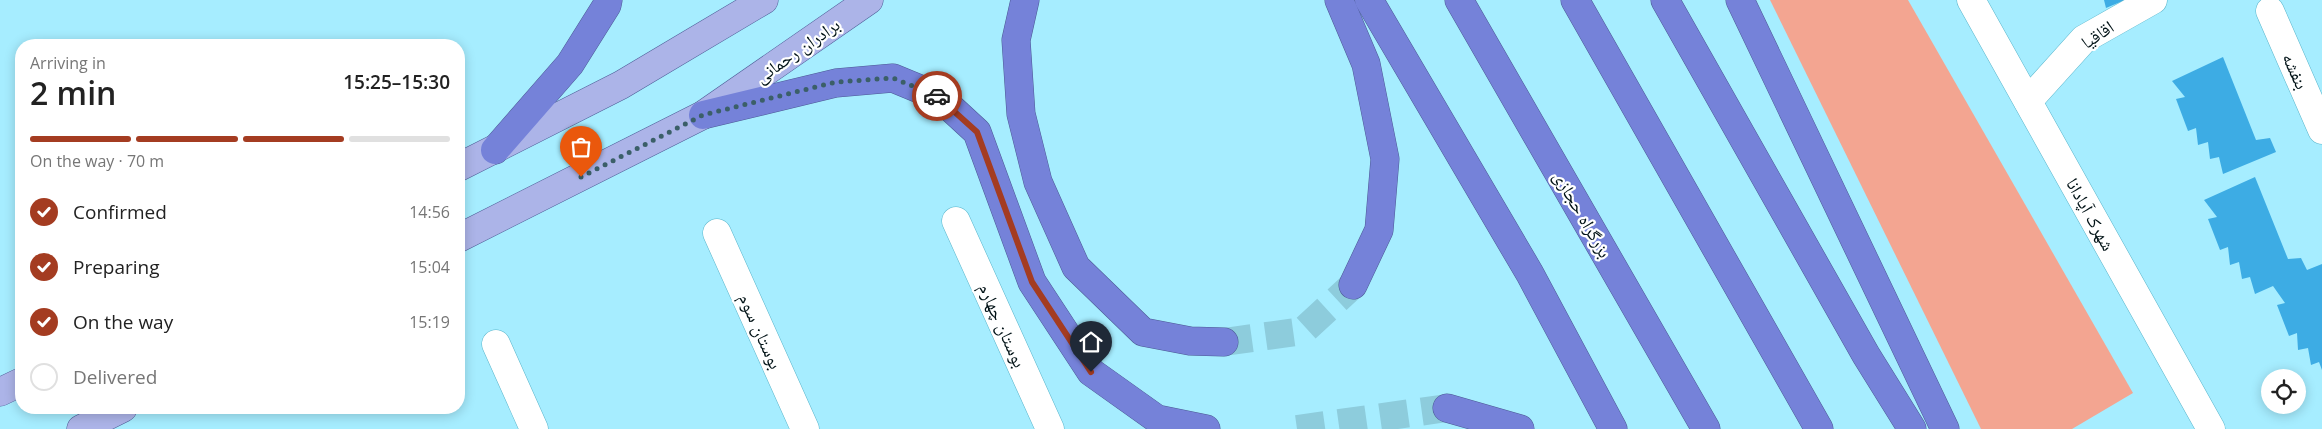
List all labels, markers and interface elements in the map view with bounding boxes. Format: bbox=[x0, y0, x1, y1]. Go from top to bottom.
street label: برادران رحمانی bbox=[750, 12, 844, 88]
street label: اقاقیا bbox=[2076, 14, 2118, 54]
street label: بنفشه bbox=[2277, 49, 2315, 93]
text: Arriving in bbox=[30, 52, 106, 74]
text: 15:25–15:30 bbox=[343, 69, 450, 95]
text: 2 min bbox=[30, 71, 116, 114]
courier bbox=[912, 71, 962, 121]
icon: car bbox=[923, 82, 951, 110]
pin bbox=[560, 126, 602, 177]
icon: bag bbox=[567, 133, 595, 161]
text: On the way · 70 m bbox=[30, 150, 164, 172]
street label: بزرگراه حجازی bbox=[1549, 166, 1617, 262]
street label: شهرک آپادانا bbox=[2061, 173, 2121, 255]
icon: check bbox=[30, 198, 58, 226]
text: Confirmed bbox=[73, 199, 167, 225]
text: 14:56 bbox=[409, 201, 450, 223]
icon: check bbox=[30, 253, 58, 281]
text: Preparing bbox=[73, 254, 160, 280]
text: 15:04 bbox=[409, 256, 450, 278]
street label: بوستان چهارم bbox=[973, 279, 1032, 371]
street label: بوستان سوم bbox=[733, 289, 788, 373]
icon: check bbox=[30, 308, 58, 336]
text: On the way bbox=[73, 309, 173, 335]
text: 15:19 bbox=[409, 311, 450, 333]
pin bbox=[1070, 321, 1112, 372]
icon: home bbox=[1077, 328, 1105, 356]
text: Delivered bbox=[73, 364, 157, 390]
map controls bbox=[2261, 369, 2306, 414]
button: locate bbox=[2261, 369, 2306, 414]

